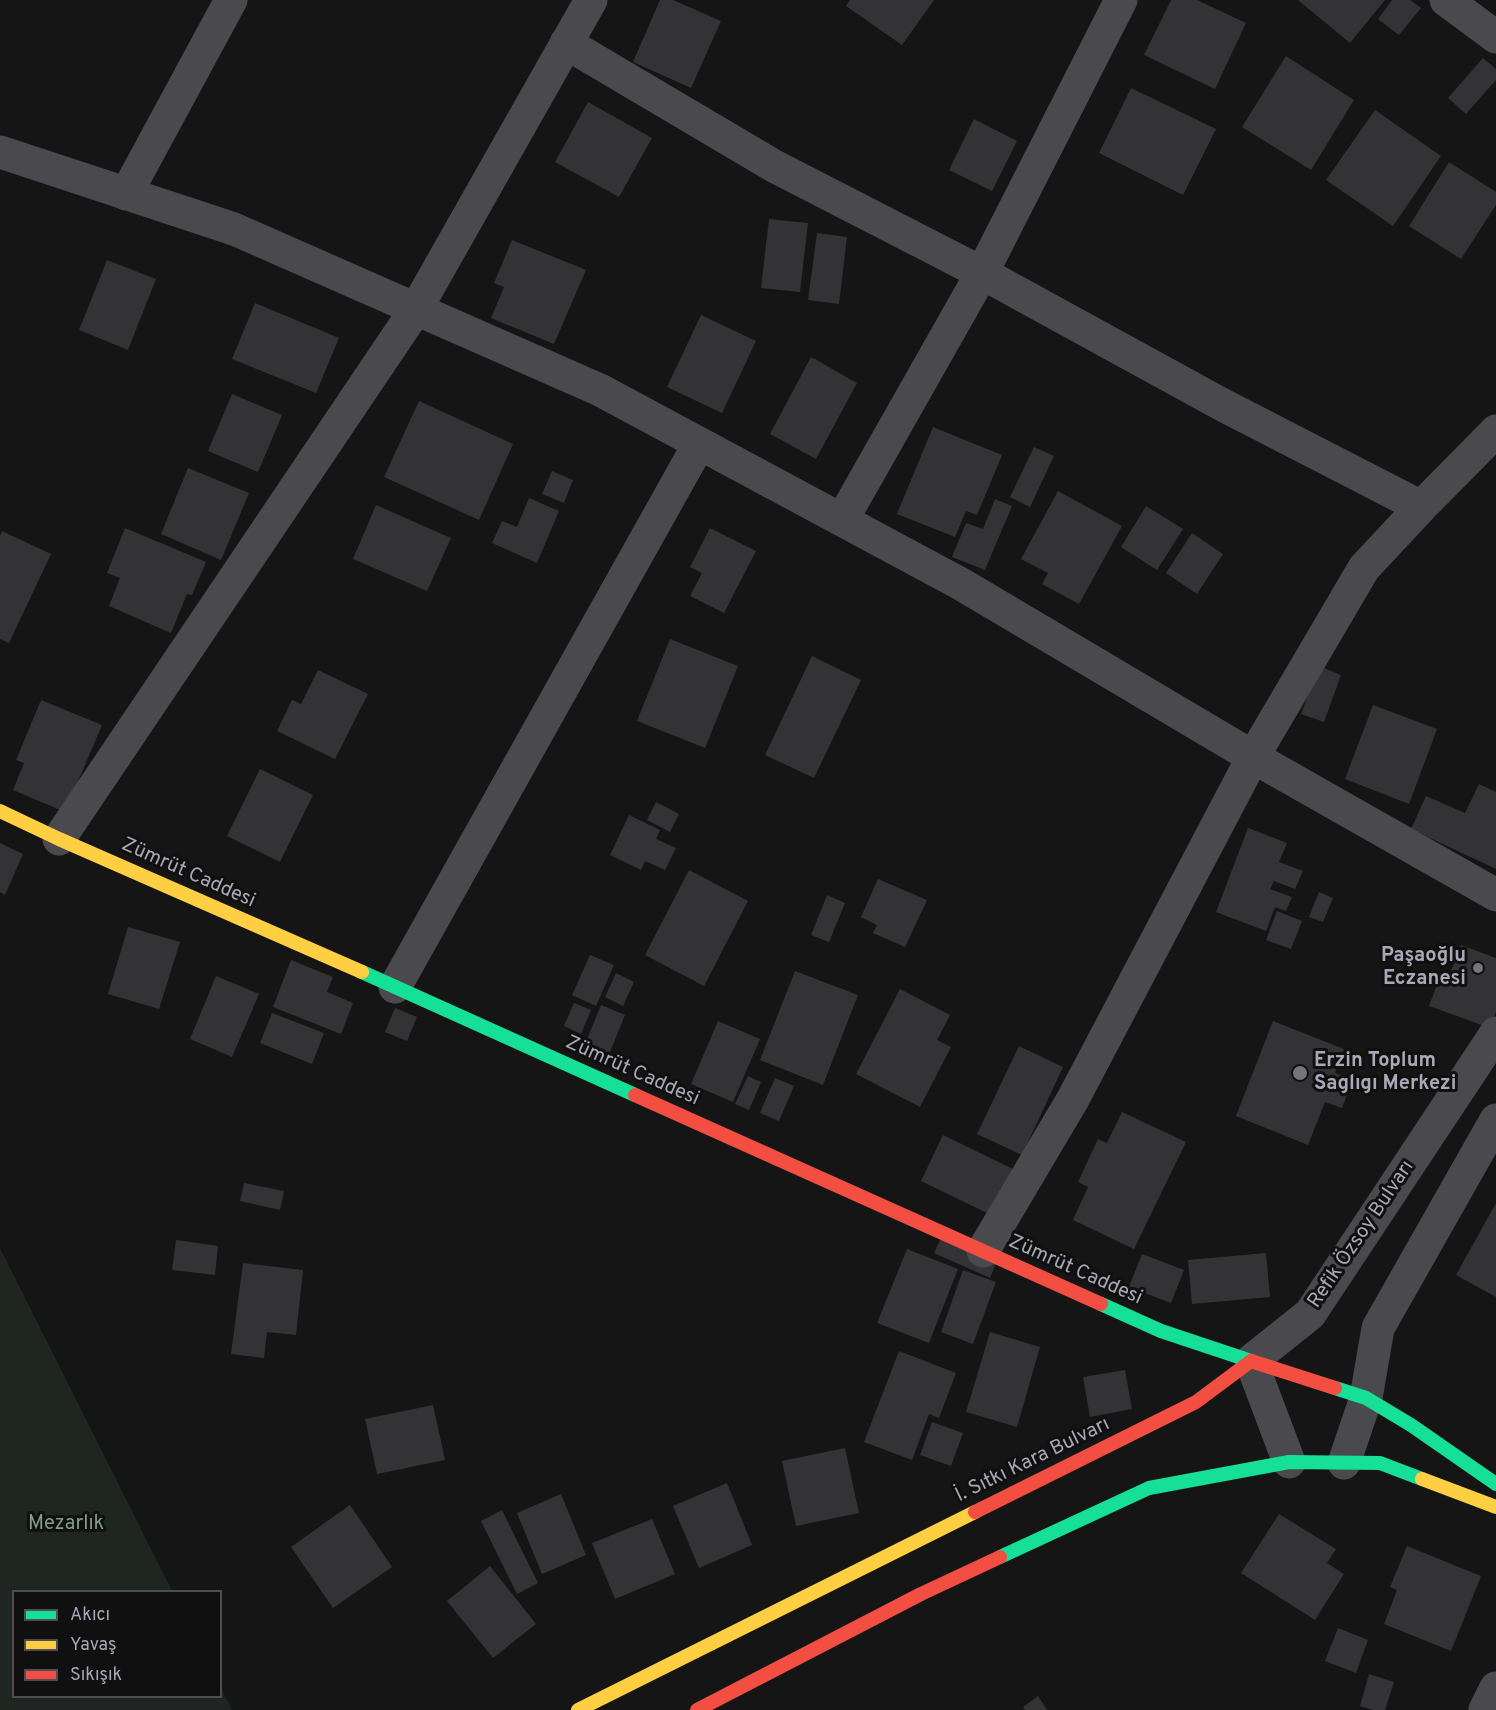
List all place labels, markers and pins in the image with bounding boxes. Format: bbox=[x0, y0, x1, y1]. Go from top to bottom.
place label: Paşaoğlu Eczanesi bbox=[1381, 945, 1466, 992]
marker: Paşaoğlu Eczanesi bbox=[1471, 961, 1485, 975]
place label: Erzin Toplum Saglıgı Merkezi bbox=[1314, 1050, 1456, 1097]
marker: Erzin Toplum Saglıgı Merkezi bbox=[1291, 1064, 1309, 1082]

